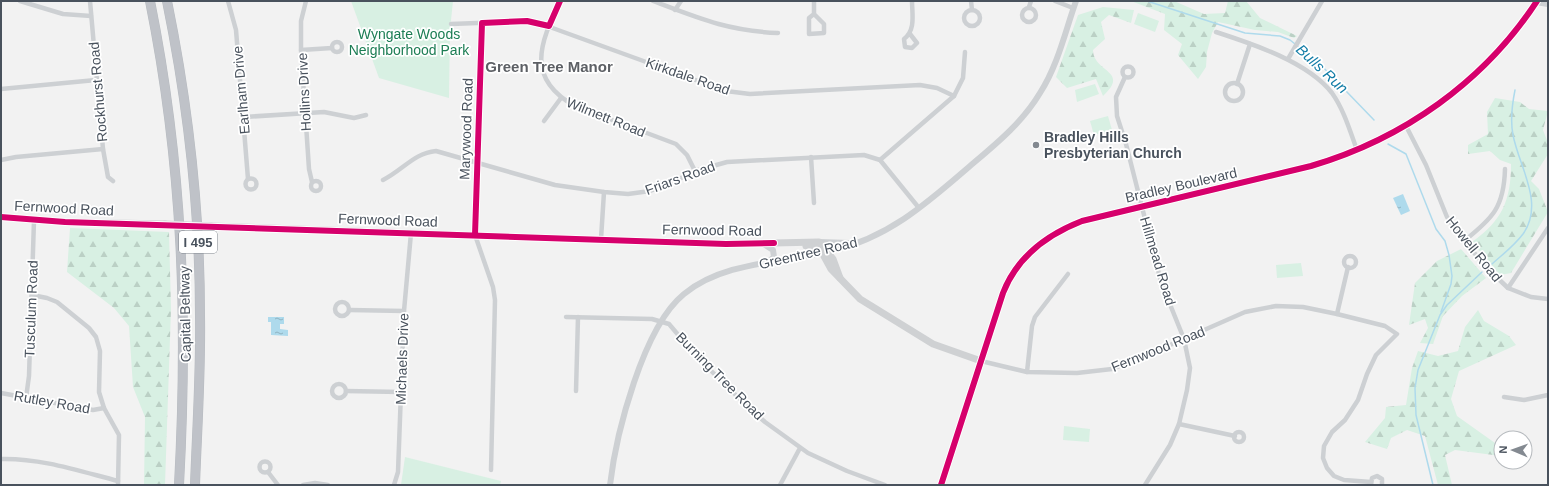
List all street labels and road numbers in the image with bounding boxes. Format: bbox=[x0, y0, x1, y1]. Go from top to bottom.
street label: Rockhurst Road bbox=[86, 41, 110, 143]
street label: Earlham Drive bbox=[229, 45, 253, 135]
street label: Hollins Drive bbox=[294, 52, 314, 132]
street label: Kirkdale Road bbox=[644, 54, 732, 98]
street label: Marywood Road bbox=[456, 78, 476, 180]
street label: Wilmett Road bbox=[564, 94, 648, 140]
street label: Friars Road bbox=[643, 158, 717, 198]
street label: Bradley Boulevard bbox=[1123, 164, 1239, 206]
street label: Fernwood Road bbox=[14, 197, 114, 219]
street label: Fernwood Road bbox=[338, 210, 438, 230]
street label: Howell Road bbox=[1443, 213, 1505, 285]
street label: Hillmead Road bbox=[1137, 215, 1179, 307]
street label: Fernwood Road bbox=[662, 221, 762, 239]
road number: I 495 bbox=[179, 231, 217, 253]
street label: Greentree Road bbox=[757, 234, 859, 272]
street label: Tusculum Road bbox=[21, 260, 41, 358]
street label: Capital Beltway bbox=[176, 266, 194, 362]
street label: Michaels Drive bbox=[392, 313, 412, 405]
street label: Fernwood Road bbox=[1109, 323, 1207, 375]
street label: Burning Tree Road bbox=[673, 329, 767, 423]
street label: Rutley Road bbox=[13, 387, 91, 417]

